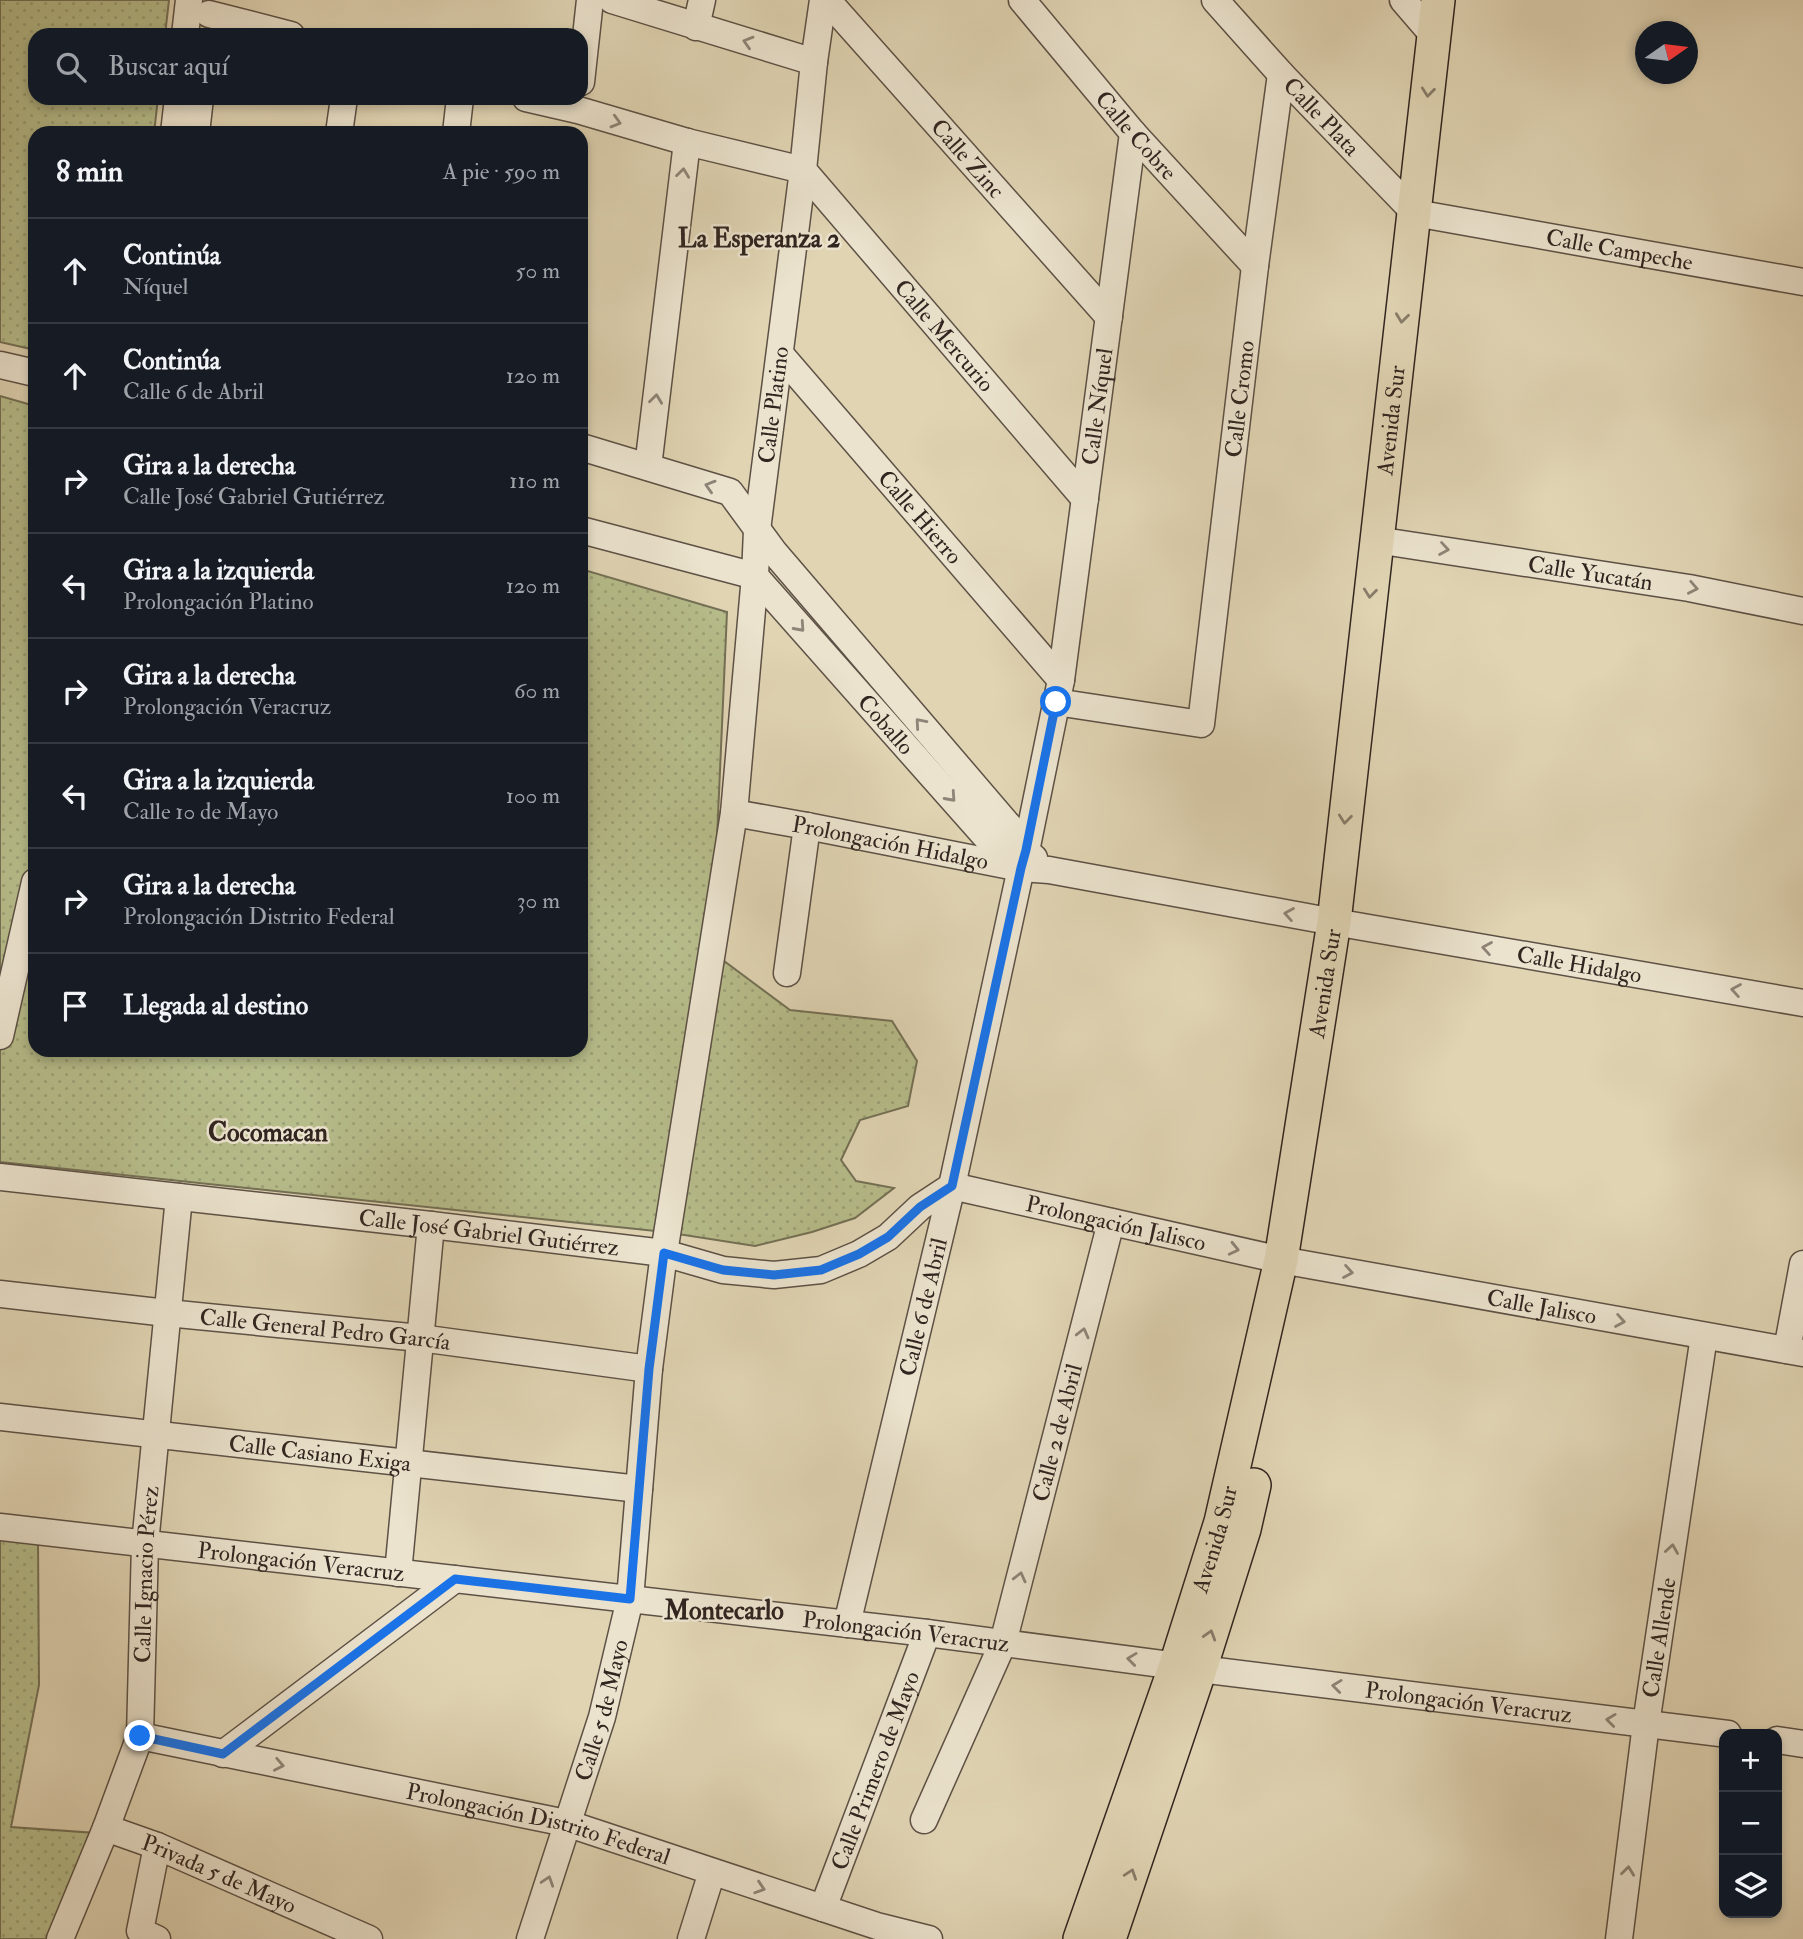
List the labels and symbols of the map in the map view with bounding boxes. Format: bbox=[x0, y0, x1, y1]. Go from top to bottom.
north arrow bbox=[1635, 21, 1698, 84]
one-way arrow bbox=[743, 36, 755, 51]
street label: Calle Plata bbox=[1277, 71, 1367, 162]
street label: Calle Cobre bbox=[1089, 85, 1184, 186]
one-way arrow bbox=[1421, 87, 1436, 98]
one-way arrow bbox=[610, 113, 622, 128]
street label: Calle Zinc bbox=[925, 113, 1011, 204]
one-way arrow bbox=[676, 167, 691, 179]
street label: Calle Campeche bbox=[1544, 222, 1696, 277]
district label: La Esperanza 2 bbox=[678, 223, 840, 256]
street label: Calle Mercurio bbox=[888, 273, 1001, 398]
one-way arrow bbox=[1395, 312, 1410, 324]
street label: Calle Cromo bbox=[1218, 339, 1261, 459]
street label: Calle Platino bbox=[751, 345, 795, 465]
street label: Calle Níquel bbox=[1075, 346, 1119, 467]
street label: Avenida Sur bbox=[1370, 364, 1411, 478]
one-way arrow bbox=[648, 393, 663, 404]
street label: Calle Hierro bbox=[872, 464, 969, 570]
one-way arrow bbox=[704, 479, 716, 494]
one-way arrow bbox=[1438, 541, 1450, 556]
street label: Calle Yucatán bbox=[1526, 549, 1655, 597]
one-way arrow bbox=[1687, 580, 1699, 595]
one-way arrow bbox=[1363, 587, 1378, 599]
one-way arrow bbox=[792, 619, 804, 632]
route start bbox=[1040, 686, 1071, 717]
street label: Coballo bbox=[852, 688, 921, 761]
one-way arrow bbox=[916, 718, 928, 731]
one-way arrow bbox=[943, 789, 955, 802]
street label: Prolongación Hidalgo bbox=[790, 809, 991, 876]
one-way arrow bbox=[1338, 813, 1353, 825]
one-way arrow bbox=[1283, 907, 1295, 922]
street label: Avenida Sur bbox=[1301, 926, 1347, 1041]
street label: Calle Hidalgo bbox=[1515, 939, 1644, 989]
one-way arrow bbox=[1481, 941, 1493, 956]
one-way arrow bbox=[1730, 983, 1742, 998]
district label: Cocomacan bbox=[208, 1117, 329, 1149]
street label: Prolongación Jalisco bbox=[1023, 1189, 1209, 1257]
street label: Calle José Gabriel Gutiérrez bbox=[357, 1203, 621, 1262]
street label: Calle 6 de Abril bbox=[892, 1235, 954, 1379]
one-way arrow bbox=[1228, 1241, 1240, 1255]
one-way arrow bbox=[1342, 1264, 1354, 1279]
street label: Calle Jalisco bbox=[1485, 1282, 1599, 1330]
street label: Calle General Pedro García bbox=[198, 1302, 453, 1357]
one-way arrow bbox=[1614, 1313, 1626, 1328]
one-way arrow bbox=[1075, 1327, 1089, 1339]
street label: Calle 2 de Abril bbox=[1025, 1361, 1089, 1505]
street label: Calle Casiano Exiga bbox=[227, 1428, 413, 1478]
street label: Avenida Sur bbox=[1185, 1482, 1243, 1597]
street label: Calle Ignacio Pérez bbox=[127, 1485, 165, 1663]
street label: Prolongación Veracruz bbox=[196, 1535, 406, 1588]
one-way arrow bbox=[1664, 1543, 1679, 1555]
one-way arrow bbox=[1012, 1571, 1026, 1583]
street label: Calle Allende bbox=[1636, 1575, 1682, 1700]
district label: Montecarlo bbox=[663, 1595, 784, 1627]
street label: Prolongación Veracruz bbox=[801, 1604, 1011, 1658]
one-way arrow bbox=[1202, 1629, 1217, 1641]
street label: Calle 5 de Mayo bbox=[568, 1636, 634, 1784]
one-way arrow bbox=[1126, 1652, 1138, 1667]
street label: Calle Primero de Mayo bbox=[824, 1667, 926, 1874]
street label: Prolongación Veracruz bbox=[1363, 1675, 1574, 1729]
one-way arrow bbox=[1331, 1678, 1343, 1693]
one-way arrow bbox=[1605, 1712, 1617, 1727]
route end bbox=[124, 1720, 155, 1751]
one-way arrow bbox=[273, 1757, 285, 1772]
street label: Prolongación Distrito Federal bbox=[404, 1776, 674, 1871]
street label: Privada 5 de Mayo bbox=[138, 1827, 301, 1920]
one-way arrow bbox=[1620, 1865, 1635, 1877]
one-way arrow bbox=[1123, 1869, 1137, 1881]
one-way arrow bbox=[540, 1875, 554, 1888]
one-way arrow bbox=[754, 1879, 766, 1894]

